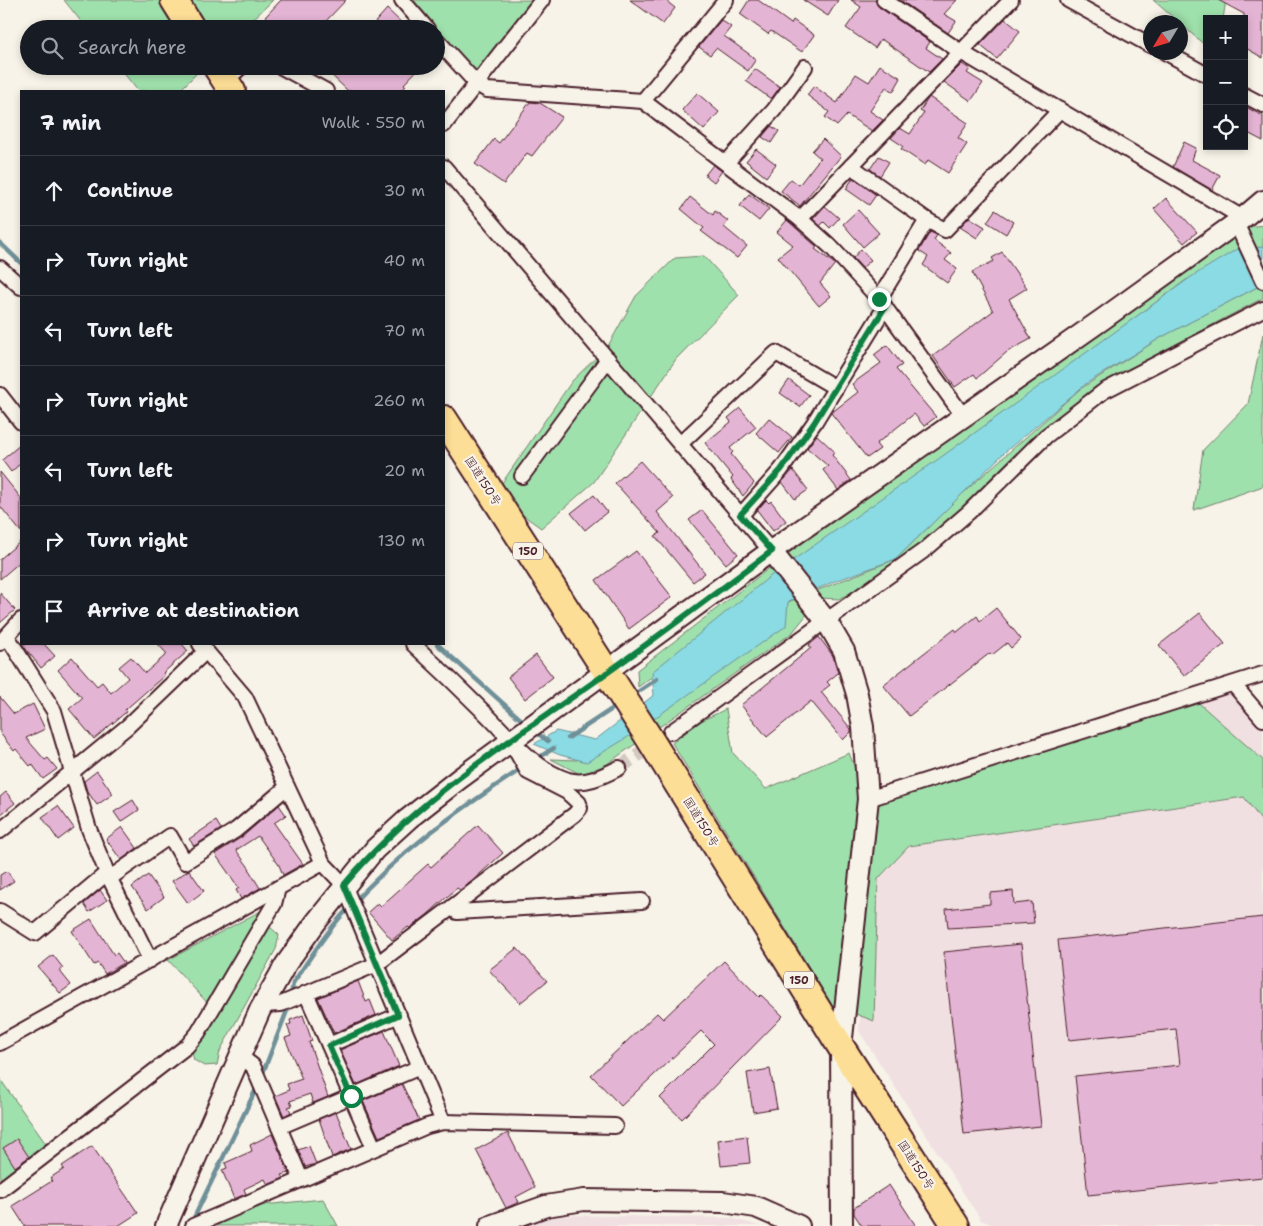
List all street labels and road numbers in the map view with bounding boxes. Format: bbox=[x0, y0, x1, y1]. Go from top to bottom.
street label: 国道150号 bbox=[461, 453, 505, 509]
road number: 150 bbox=[513, 542, 543, 560]
street label: 国道150号 bbox=[679, 794, 723, 850]
road number: 150 bbox=[784, 972, 814, 988]
street label: 国道150号 bbox=[894, 1137, 938, 1193]

